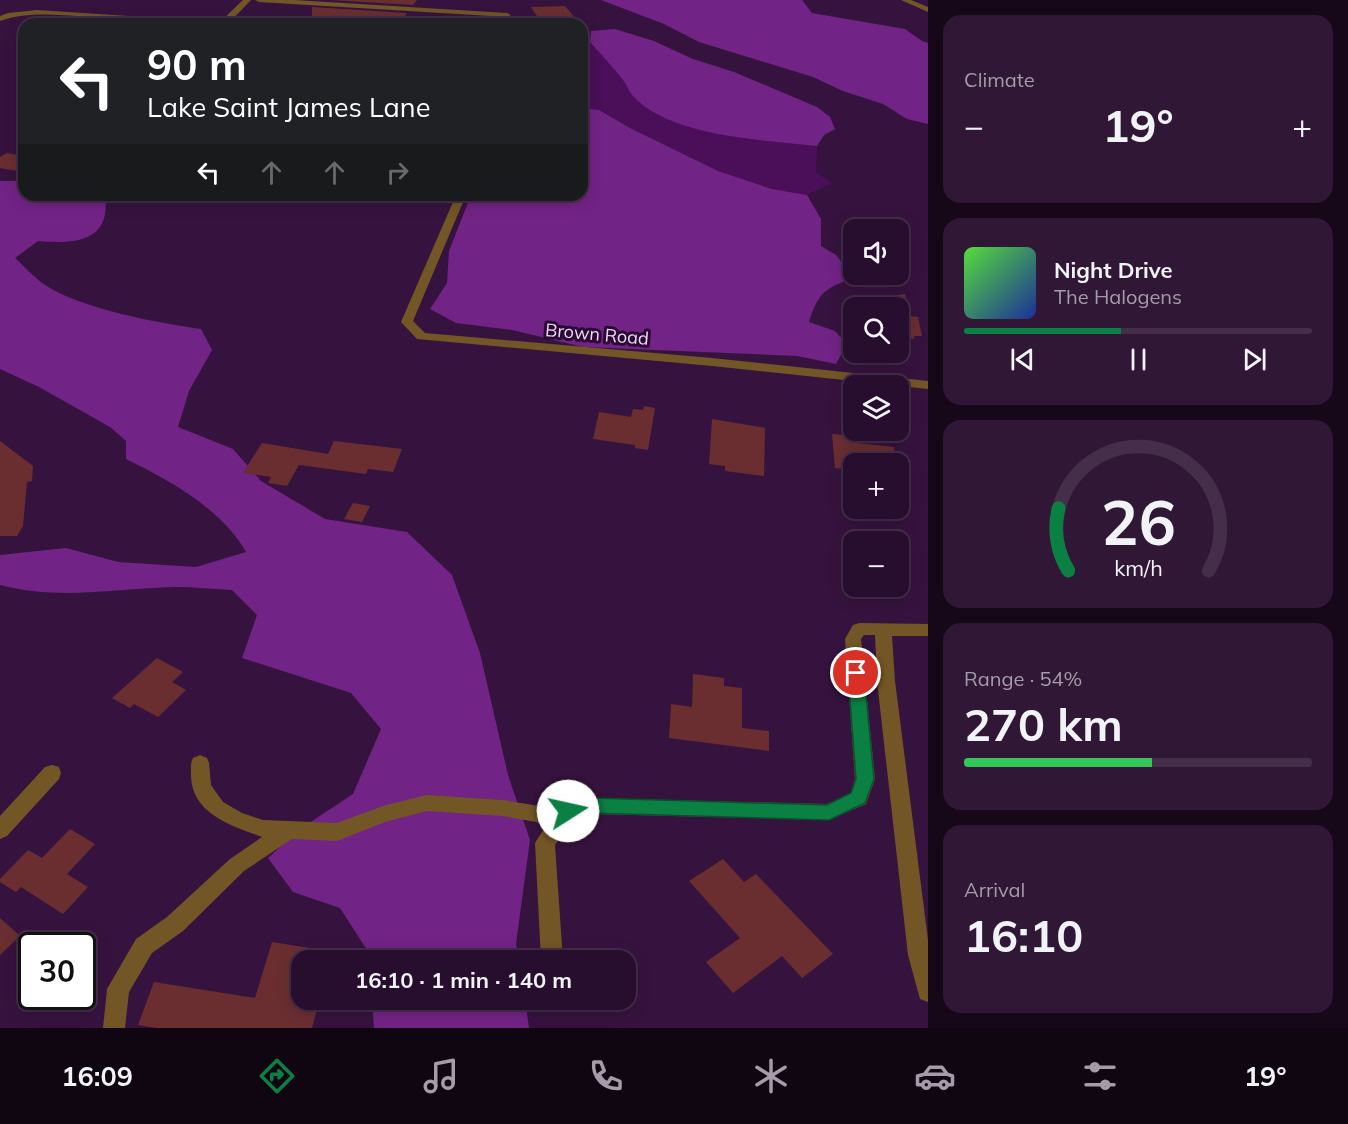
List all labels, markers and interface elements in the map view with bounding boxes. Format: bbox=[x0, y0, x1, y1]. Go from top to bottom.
text: 90 m bbox=[147, 38, 247, 91]
icon: left bbox=[48, 42, 126, 120]
text: Climate bbox=[964, 67, 1035, 92]
text: Lake Saint James Lane bbox=[147, 90, 430, 124]
text: 19° bbox=[1102, 97, 1174, 153]
text: − bbox=[964, 105, 984, 146]
text: + bbox=[1292, 105, 1312, 146]
icon: left bbox=[192, 156, 225, 189]
icon: ahead bbox=[255, 156, 288, 189]
icon: ahead bbox=[318, 156, 351, 189]
icon: right bbox=[381, 156, 414, 189]
map controls bbox=[843, 219, 909, 597]
button: sound bbox=[843, 219, 909, 285]
text: Night Drive bbox=[1054, 256, 1173, 284]
text: The Halogens bbox=[1054, 284, 1182, 309]
button: search bbox=[843, 297, 909, 363]
street label: Brown Road bbox=[544, 318, 650, 350]
icon: previous bbox=[1006, 343, 1039, 376]
icon: pause bbox=[1122, 343, 1155, 376]
icon: next bbox=[1238, 343, 1271, 376]
button: layers bbox=[843, 375, 909, 441]
button: + bbox=[843, 453, 909, 519]
text: 26 bbox=[1101, 482, 1175, 561]
button: − bbox=[843, 531, 909, 597]
text: km/h bbox=[1114, 554, 1162, 581]
pin bbox=[830, 647, 881, 698]
icon: arrive bbox=[839, 656, 872, 689]
text: Range · 54% bbox=[964, 666, 1082, 691]
text: 270 km bbox=[964, 696, 1123, 752]
position arrow bbox=[536, 779, 600, 843]
text: Arrival bbox=[964, 877, 1025, 902]
text: 16:10 bbox=[964, 907, 1083, 963]
speed limit sign: 30 bbox=[18, 932, 96, 1010]
text: 16:10 · 1 min · 140 m bbox=[355, 966, 572, 994]
icon: directions bbox=[256, 1055, 298, 1097]
icon: music bbox=[420, 1055, 462, 1097]
icon: phone bbox=[585, 1055, 627, 1097]
icon: climate bbox=[750, 1055, 792, 1097]
icon: car bbox=[914, 1055, 956, 1097]
icon: filters bbox=[1079, 1055, 1121, 1097]
text: 16:09 bbox=[61, 1059, 133, 1093]
text: 19° bbox=[1244, 1059, 1287, 1093]

